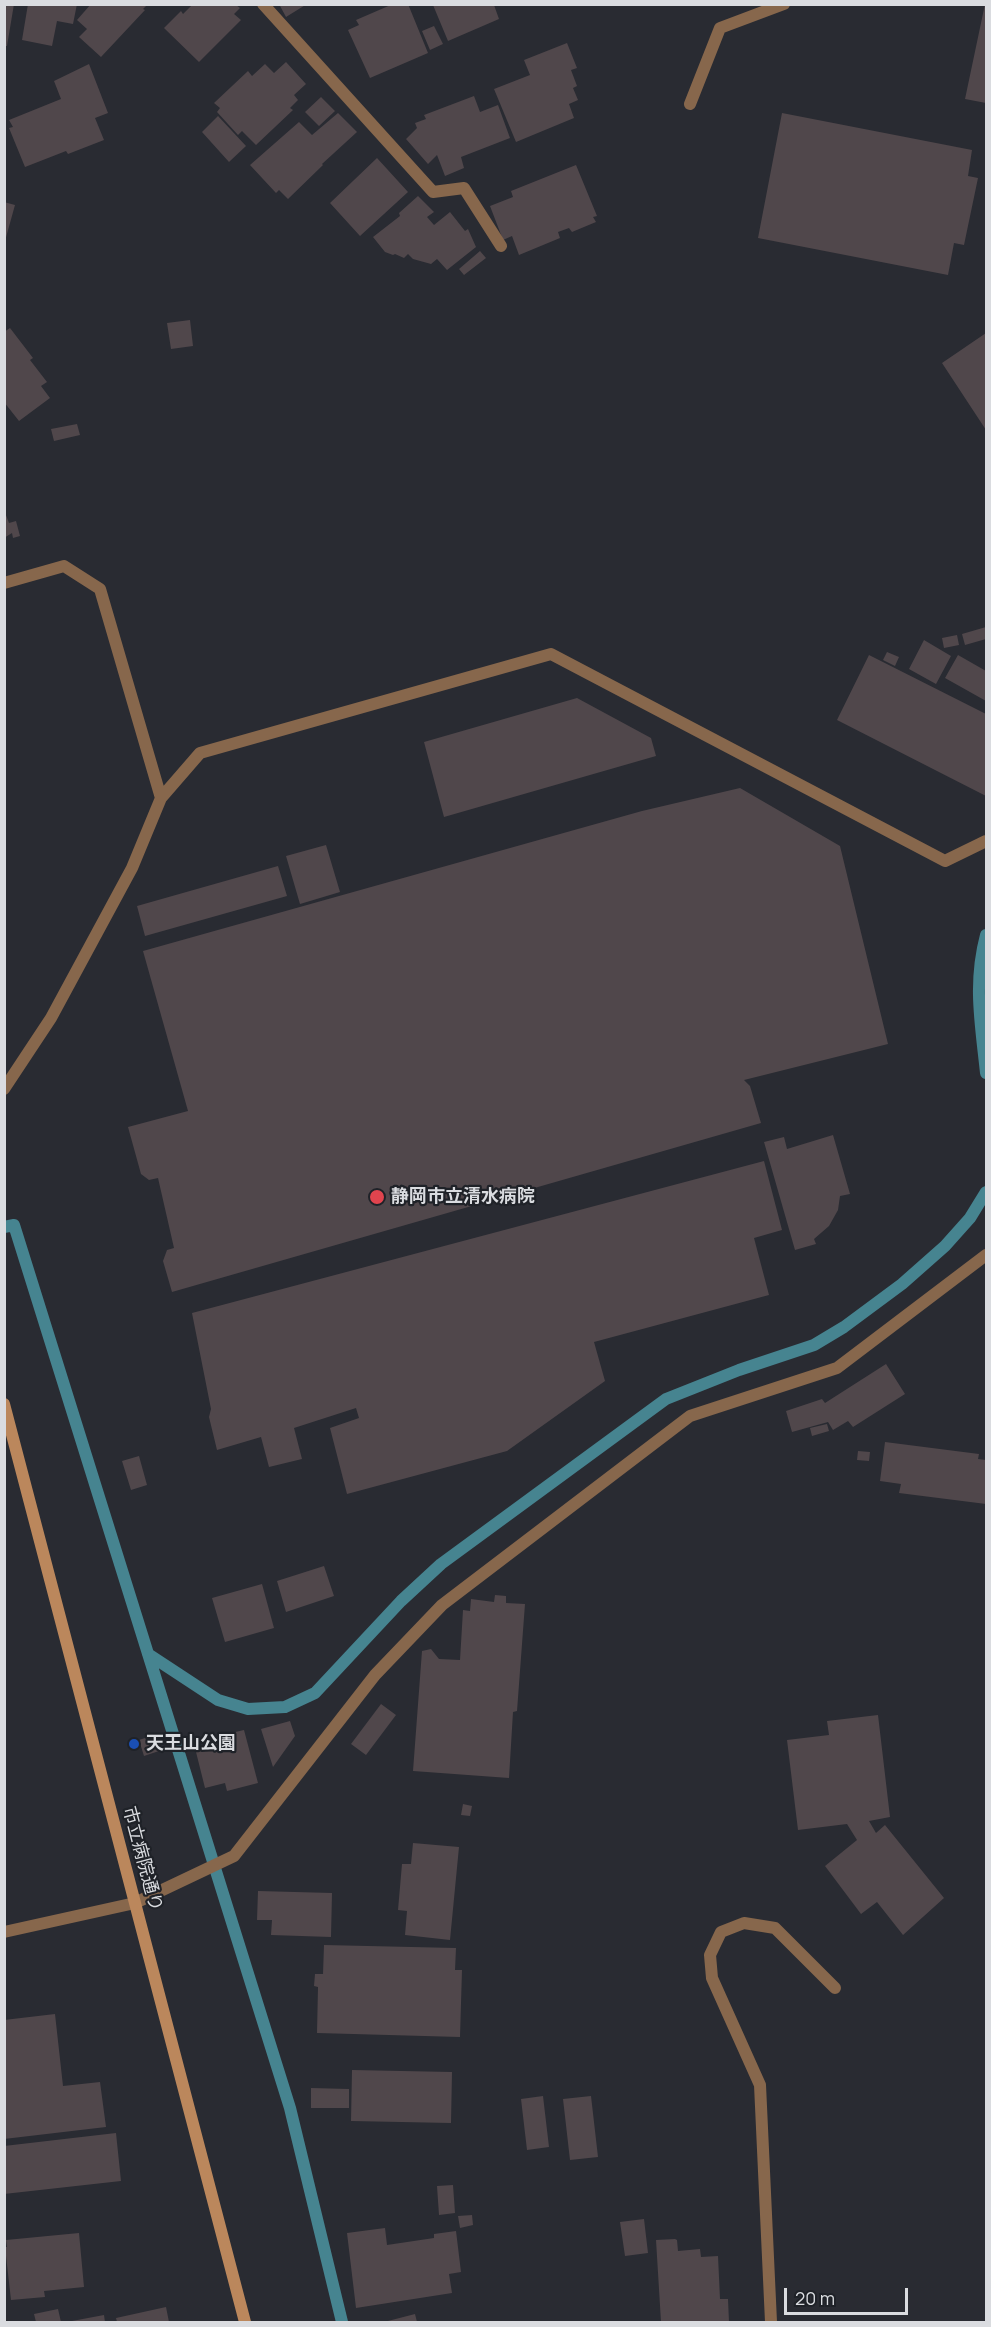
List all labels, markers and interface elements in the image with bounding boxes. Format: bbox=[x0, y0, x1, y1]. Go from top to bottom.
place label: 静岡市立清水病院 bbox=[391, 1186, 535, 1208]
marker: 静岡市立清水病院 bbox=[368, 1188, 386, 1206]
place label: 天王山公園 bbox=[146, 1733, 236, 1755]
marker: 天王山公園 bbox=[127, 1737, 141, 1751]
street label: 市立病院通り bbox=[118, 1804, 166, 1914]
scale bar bbox=[787, 2276, 912, 2314]
text: 20 m bbox=[795, 2286, 835, 2310]

